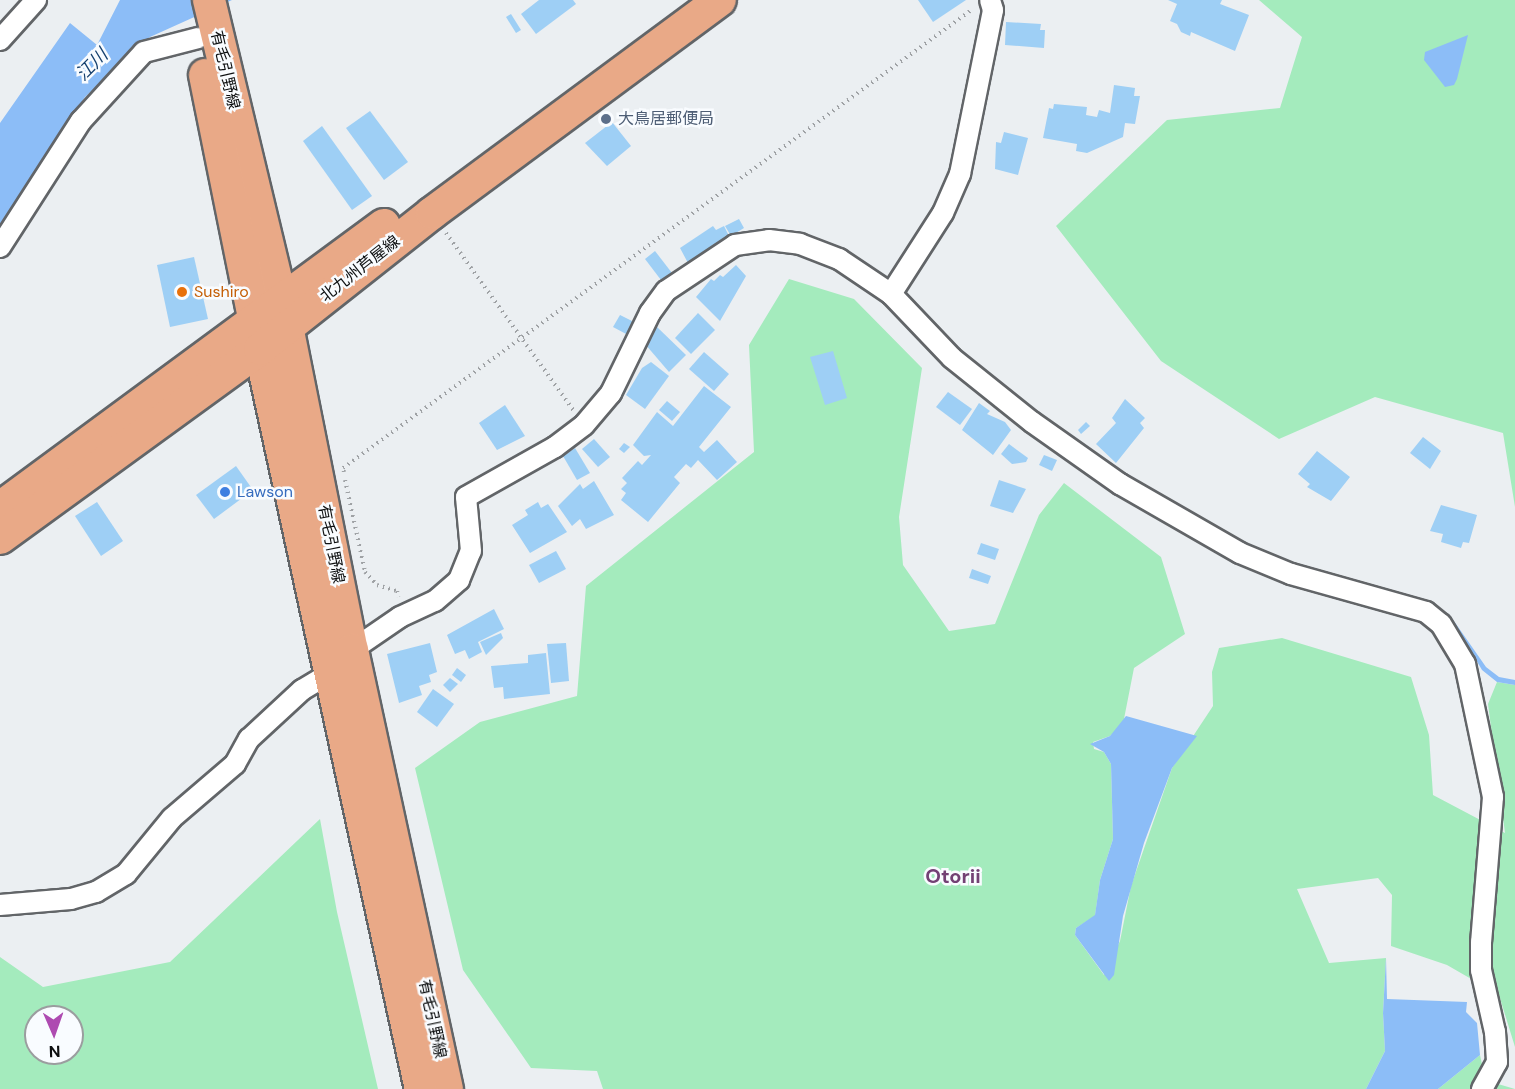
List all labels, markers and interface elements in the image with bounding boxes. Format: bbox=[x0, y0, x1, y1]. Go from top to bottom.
street label: 有毛引野線 bbox=[207, 29, 243, 111]
water label: 江川 bbox=[72, 45, 112, 85]
place label: 大鳥居郵便局 bbox=[618, 109, 714, 129]
marker: 大鳥居郵便局 bbox=[599, 112, 613, 126]
street label: 北九州芦屋線 bbox=[316, 232, 404, 306]
place label: Sushiro bbox=[194, 282, 249, 302]
marker: Sushiro bbox=[175, 285, 189, 299]
place label: Lawson bbox=[237, 482, 293, 502]
marker: Lawson bbox=[218, 485, 232, 499]
street label: 有毛引野線 bbox=[314, 503, 348, 585]
district label: Otorii bbox=[925, 864, 981, 888]
street label: 有毛引野線 bbox=[414, 978, 450, 1060]
north arrow bbox=[24, 1005, 84, 1065]
text: N bbox=[48, 1041, 61, 1062]

